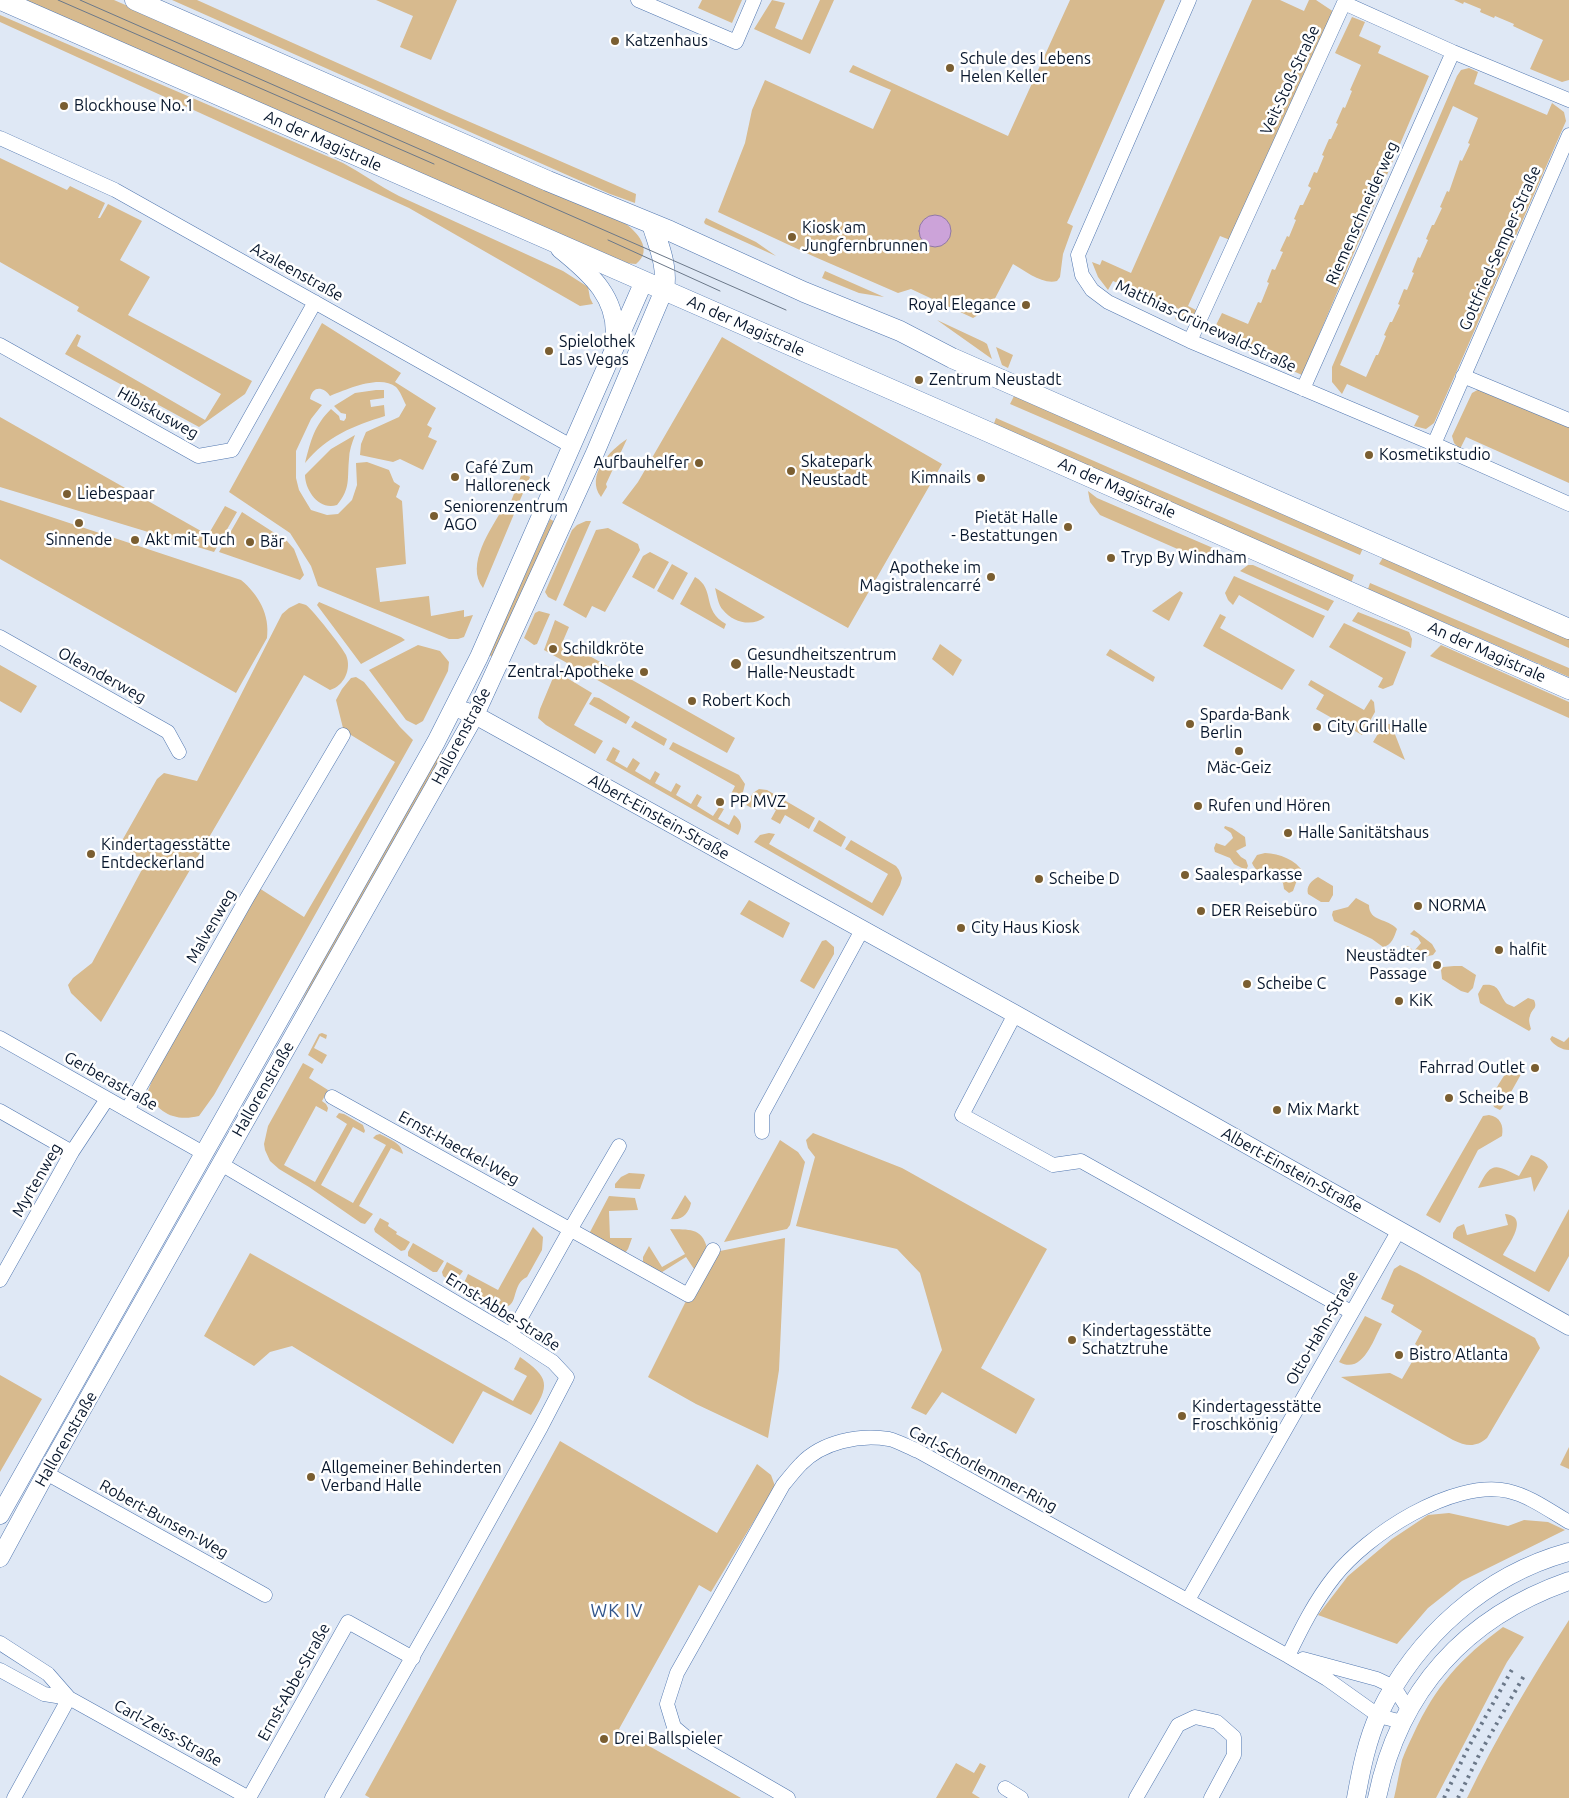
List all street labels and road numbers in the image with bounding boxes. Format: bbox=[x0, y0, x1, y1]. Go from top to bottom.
street label: Veit-Stoß-Straße bbox=[1256, 22, 1324, 138]
street label: An der Magistrale bbox=[261, 106, 385, 176]
street label: Riemenschneiderweg bbox=[1322, 138, 1402, 288]
street label: Gottfried-Semper-Straße bbox=[1455, 163, 1545, 333]
street label: Azaleenstraße bbox=[247, 239, 347, 305]
street label: Matthias-Grünewald-Straße bbox=[1112, 276, 1300, 376]
street label: An der Magistrale bbox=[684, 291, 808, 361]
street label: Hibiskusweg bbox=[114, 383, 202, 443]
street label: An der Magistrale bbox=[1055, 453, 1179, 523]
street label: An der Magistrale bbox=[1425, 617, 1549, 687]
street label: Oleanderweg bbox=[55, 643, 149, 707]
street label: Hallorenstraße bbox=[427, 684, 495, 788]
street label: Albert-Einstein-Straße bbox=[585, 770, 733, 864]
street label: Malvenweg bbox=[182, 885, 240, 967]
street label: Hallorenstraße bbox=[228, 1038, 298, 1140]
street label: Gerberastraße bbox=[61, 1047, 161, 1115]
street label: Ernst-Haeckel-Weg bbox=[395, 1107, 523, 1189]
street label: Albert-Einstein-Straße bbox=[1218, 1123, 1366, 1217]
street label: Myrtenweg bbox=[8, 1140, 66, 1220]
street label: Otto-Hahn-Straße bbox=[1282, 1267, 1362, 1389]
street label: Ernst-Abbe-Straße bbox=[442, 1269, 564, 1355]
street label: Hallorenstraße bbox=[31, 1388, 101, 1490]
street label: Carl-Schorlemmer-Ring bbox=[905, 1422, 1061, 1516]
street label: Robert-Bunsen-Weg bbox=[96, 1476, 232, 1562]
street label: Ernst-Abbe-Straße bbox=[254, 1620, 334, 1744]
street label: Carl-Zeiss-Straße bbox=[111, 1695, 225, 1771]

